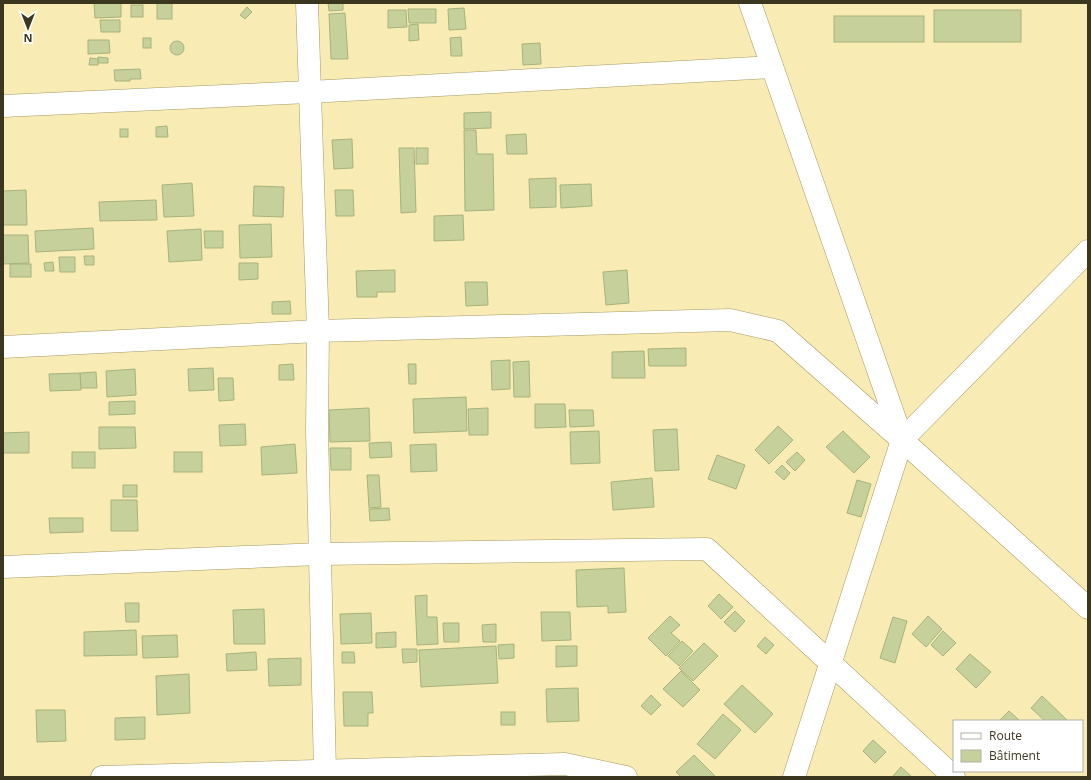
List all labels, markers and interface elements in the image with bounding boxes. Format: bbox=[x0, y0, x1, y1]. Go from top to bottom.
north arrow bbox=[8, 8, 48, 48]
text: N bbox=[24, 31, 32, 46]
legend bbox=[953, 720, 1083, 772]
text: Route bbox=[989, 727, 1022, 744]
text: Bâtiment bbox=[989, 747, 1040, 764]

